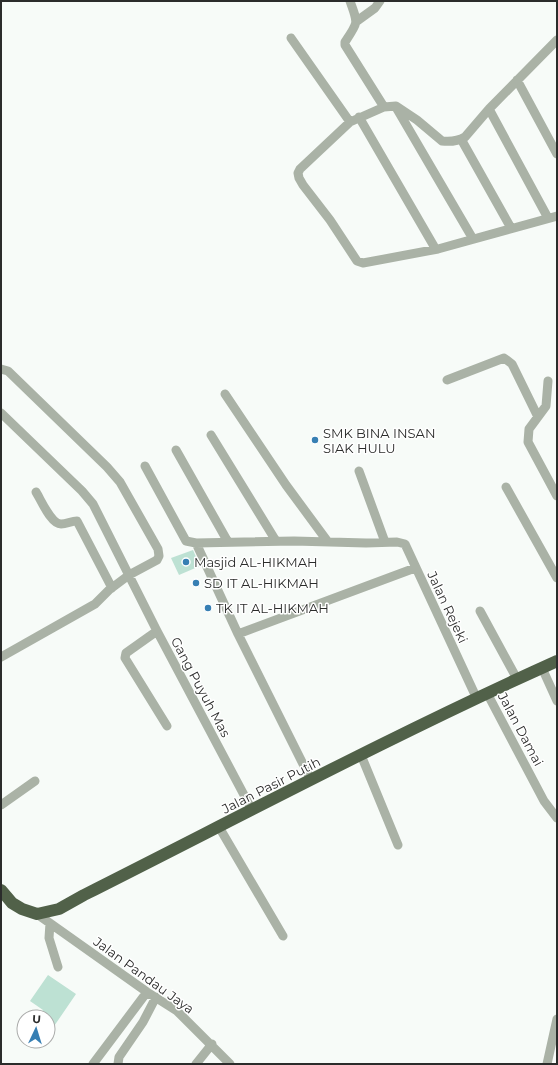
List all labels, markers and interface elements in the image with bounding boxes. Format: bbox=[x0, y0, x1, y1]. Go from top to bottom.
place label: SMK BINA INSAN SIAK HULU bbox=[323, 425, 435, 456]
marker: SMK BINA INSAN SIAK HULU bbox=[310, 435, 320, 445]
place label: Masjid AL-HIKMAH bbox=[194, 554, 318, 570]
marker: Masjid AL-HIKMAH bbox=[181, 557, 191, 567]
street label: Jalan Rejeki bbox=[424, 568, 472, 645]
place label: SD IT AL-HIKMAH bbox=[204, 575, 319, 591]
marker: SD IT AL-HIKMAH bbox=[191, 578, 201, 588]
place label: TK IT AL-HIKMAH bbox=[216, 600, 329, 616]
marker: TK IT AL-HIKMAH bbox=[203, 603, 213, 613]
street label: Gang Puyuh Mas bbox=[168, 634, 234, 740]
street label: Jalan Damai bbox=[494, 689, 547, 768]
street label: Jalan Pasir Putih bbox=[218, 753, 323, 817]
street label: Jalan Pandau Jaya bbox=[90, 933, 197, 1017]
north arrow bbox=[16, 1009, 56, 1049]
text: U bbox=[32, 1012, 42, 1026]

